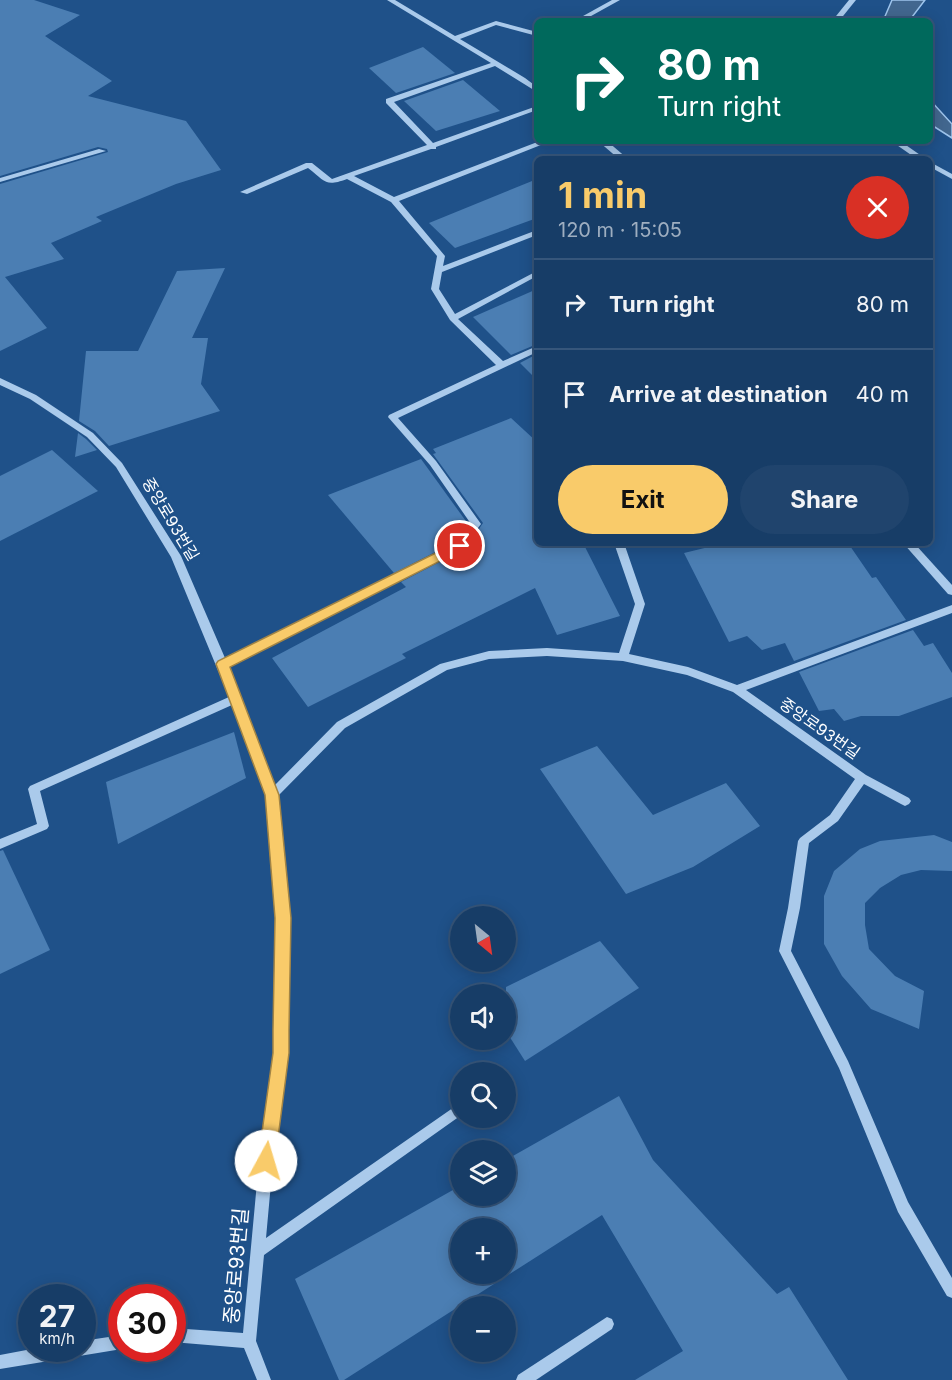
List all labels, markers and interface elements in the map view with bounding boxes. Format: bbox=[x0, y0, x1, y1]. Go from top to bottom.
text: 80 m bbox=[657, 39, 761, 90]
icon: right bbox=[558, 42, 636, 120]
text: Turn right bbox=[657, 90, 781, 123]
text: 1 min bbox=[558, 173, 647, 217]
button: close bbox=[846, 176, 909, 239]
text: 120 m · 15:05 bbox=[558, 218, 682, 242]
icon: right bbox=[558, 288, 591, 321]
text: Turn right bbox=[609, 291, 715, 317]
text: 80 m bbox=[856, 291, 909, 317]
icon: arrive bbox=[558, 378, 591, 411]
text: Arrive at destination bbox=[609, 381, 828, 407]
text: 40 m bbox=[855, 381, 909, 407]
button: Exit bbox=[558, 465, 728, 534]
button: Share bbox=[740, 465, 909, 534]
street label: 중앙로93번길 bbox=[138, 474, 204, 564]
pin bbox=[434, 520, 485, 571]
icon: arrive bbox=[443, 529, 476, 562]
street label: 중앙로93번길 bbox=[776, 693, 864, 763]
north arrow bbox=[450, 906, 516, 972]
map controls bbox=[450, 906, 516, 1362]
button: sound bbox=[450, 984, 516, 1050]
button: search bbox=[450, 1062, 516, 1128]
position arrow bbox=[234, 1129, 298, 1193]
button: layers bbox=[450, 1140, 516, 1206]
street label: 중앙로93번길 bbox=[219, 1207, 253, 1325]
button: + bbox=[450, 1218, 516, 1284]
speed limit sign: 30 bbox=[108, 1284, 186, 1362]
button: − bbox=[450, 1296, 516, 1362]
text: 27 bbox=[39, 1298, 75, 1334]
text: km/h bbox=[39, 1329, 75, 1348]

